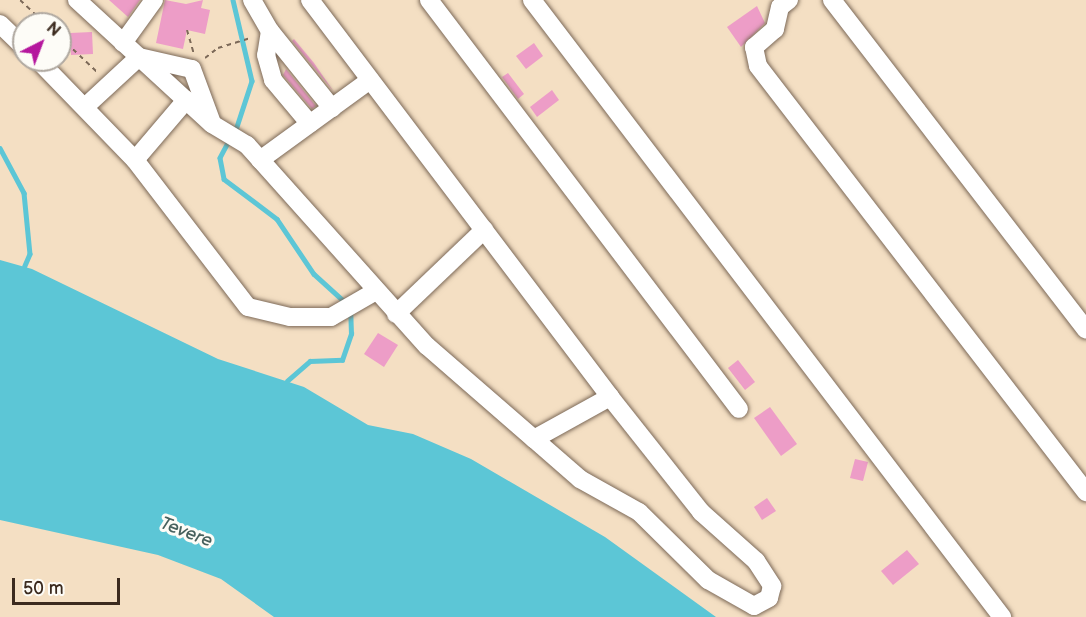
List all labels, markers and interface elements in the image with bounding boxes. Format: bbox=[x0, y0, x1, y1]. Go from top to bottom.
north arrow bbox=[12, 12, 72, 72]
text: N bbox=[42, 19, 64, 41]
water label: Tevere bbox=[157, 513, 215, 553]
scale bar bbox=[15, 566, 123, 604]
text: 50 m bbox=[23, 578, 64, 599]

